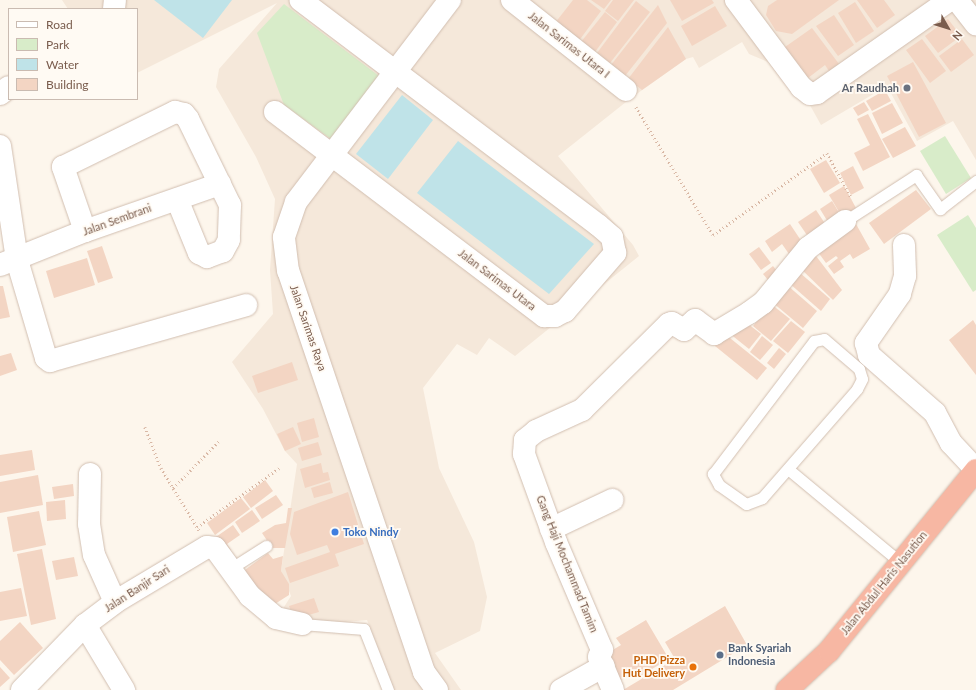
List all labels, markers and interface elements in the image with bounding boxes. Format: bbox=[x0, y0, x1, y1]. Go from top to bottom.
legend bbox=[8, 8, 138, 100]
north arrow bbox=[928, 8, 968, 48]
street label: Jalan Sarimas Utara I bbox=[526, 9, 612, 81]
text: Road bbox=[46, 17, 73, 32]
text: N bbox=[950, 28, 965, 43]
text: Park bbox=[46, 37, 69, 52]
text: Water bbox=[46, 57, 79, 72]
text: Building bbox=[46, 77, 89, 92]
place label: Ar Raudhah bbox=[842, 81, 899, 95]
marker: Ar Raudhah bbox=[902, 83, 912, 93]
street label: Jalan Sembrani bbox=[81, 201, 153, 239]
street label: Jalan Sarimas Utara bbox=[456, 247, 538, 313]
street label: Jalan Sarimas Raya bbox=[287, 283, 329, 373]
street label: Gang Haji Mochammad Tamim bbox=[533, 493, 601, 635]
place label: Toko Nindy bbox=[343, 525, 399, 539]
marker: Toko Nindy bbox=[330, 527, 340, 537]
street label: Jalan Abdul Haris Nasution bbox=[838, 528, 930, 638]
street label: Jalan Banjir Sari bbox=[102, 563, 172, 615]
place label: Bank Syariah Indonesia bbox=[728, 642, 791, 668]
marker: Bank Syariah Indonesia bbox=[715, 650, 725, 660]
place label: PHD Pizza Hut Delivery bbox=[623, 654, 685, 680]
marker: PHD Pizza Hut Delivery bbox=[688, 662, 698, 672]

